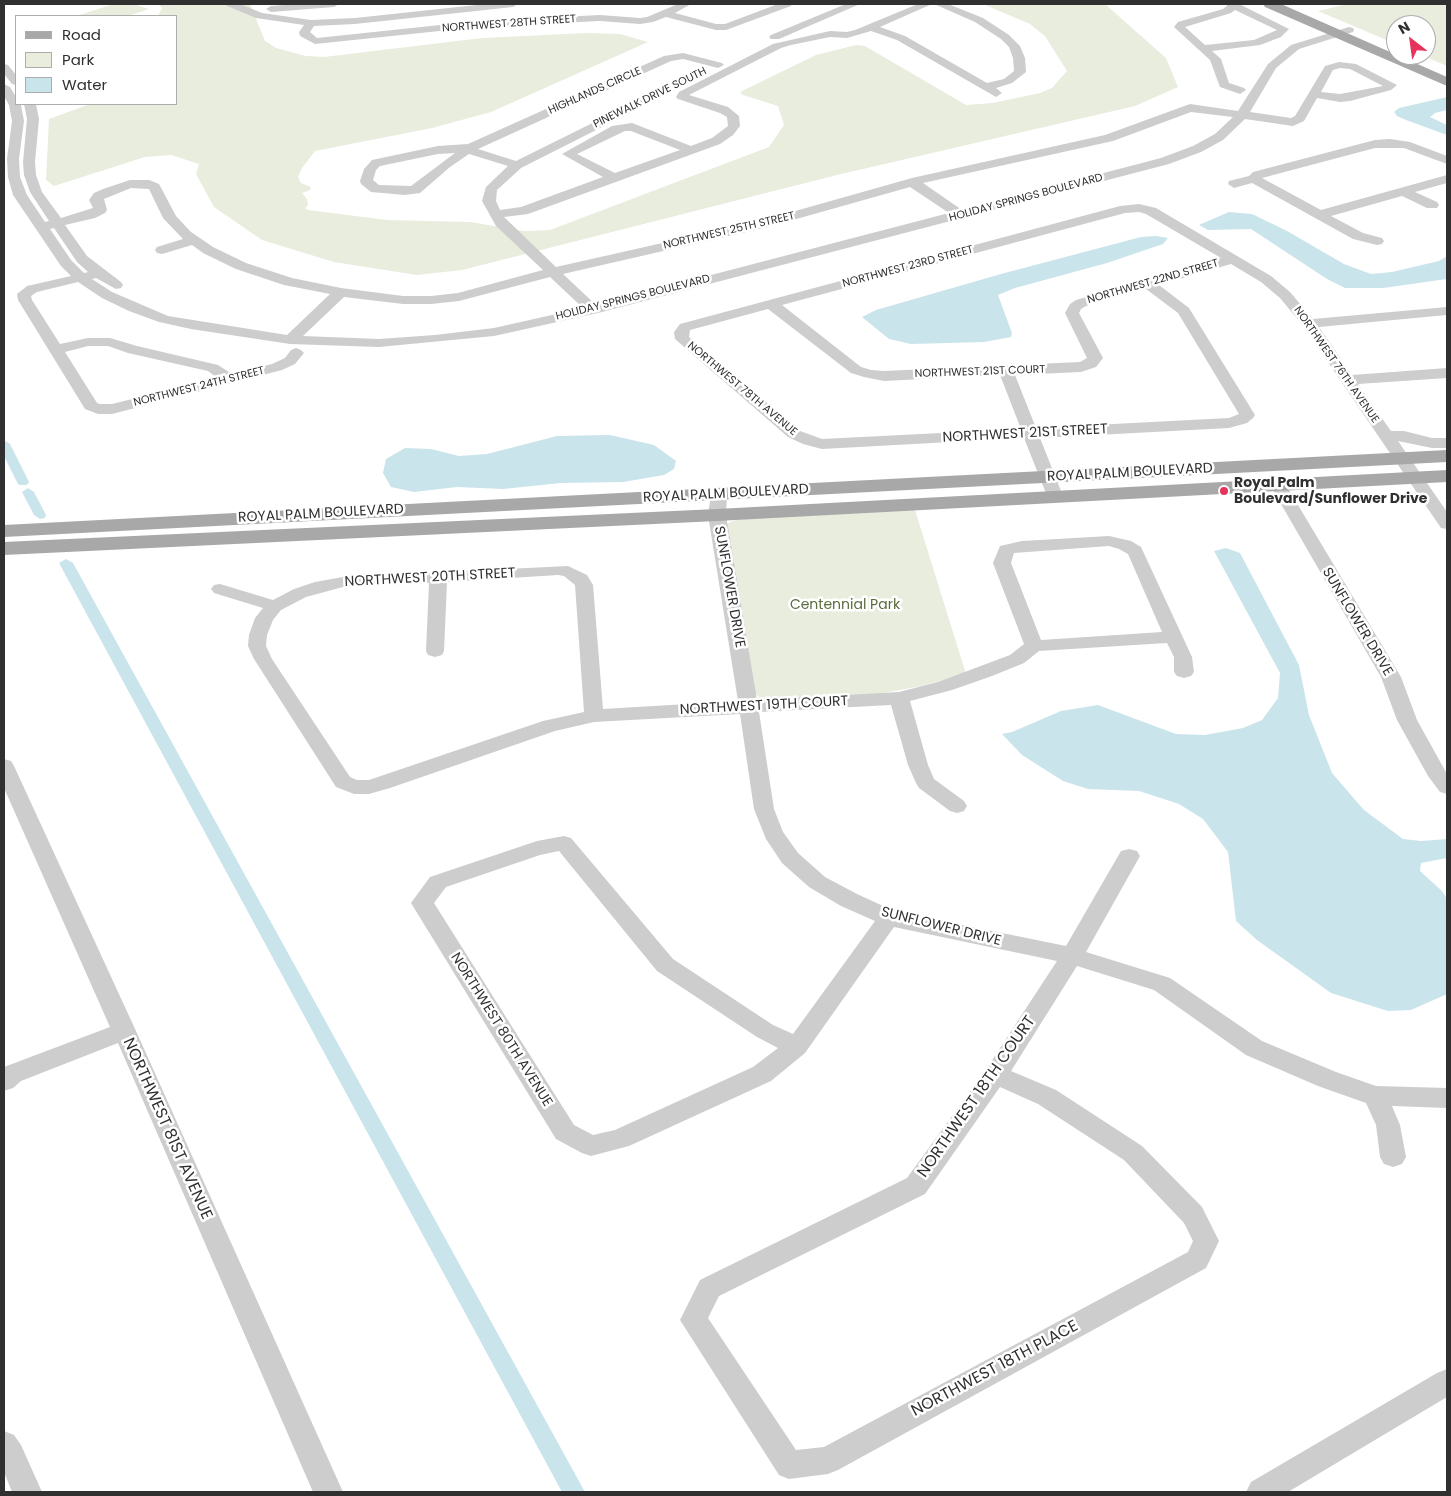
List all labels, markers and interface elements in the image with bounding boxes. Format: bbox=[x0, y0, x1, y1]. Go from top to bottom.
street label: NORTHWEST 28TH STREET bbox=[441, 13, 577, 35]
legend bbox=[15, 15, 178, 105]
north arrow bbox=[1386, 15, 1436, 65]
text: N bbox=[1394, 17, 1414, 39]
text: Road bbox=[62, 24, 101, 45]
text: Park bbox=[62, 49, 94, 70]
street label: HIGHLANDS CIRCLE bbox=[546, 65, 644, 117]
street label: PINEWALK DRIVE SOUTH bbox=[591, 65, 709, 131]
text: Water bbox=[62, 74, 107, 95]
street label: HOLIDAY SPRINGS BOULEVARD bbox=[948, 171, 1104, 225]
street label: NORTHWEST 25TH STREET bbox=[662, 209, 796, 253]
street label: NORTHWEST 23RD STREET bbox=[841, 243, 975, 291]
street label: NORTHWEST 22ND STREET bbox=[1086, 257, 1220, 307]
street label: HOLIDAY SPRINGS BOULEVARD bbox=[554, 272, 712, 324]
street label: NORTHWEST 76TH AVENUE bbox=[1291, 304, 1381, 426]
street label: NORTHWEST 78TH AVENUE bbox=[684, 339, 800, 439]
street label: NORTHWEST 21ST COURT bbox=[914, 363, 1046, 381]
street label: NORTHWEST 24TH STREET bbox=[132, 364, 266, 410]
street label: NORTHWEST 21ST STREET bbox=[942, 421, 1108, 447]
street label: ROYAL PALM BOULEVARD bbox=[1047, 460, 1213, 486]
place label: Royal Palm Boulevard/Sunflower Drive bbox=[1234, 475, 1427, 508]
street label: ROYAL PALM BOULEVARD bbox=[643, 481, 809, 507]
marker: Royal Palm Boulevard/Sunflower Drive bbox=[1218, 485, 1230, 497]
street label: ROYAL PALM BOULEVARD bbox=[238, 501, 404, 527]
street label: SUNFLOWER DRIVE bbox=[710, 525, 748, 649]
street label: NORTHWEST 20TH STREET bbox=[344, 565, 516, 591]
street label: SUNFLOWER DRIVE bbox=[1318, 565, 1396, 679]
park label: Centennial Park bbox=[790, 597, 900, 613]
street label: NORTHWEST 19TH COURT bbox=[679, 693, 849, 719]
street label: SUNFLOWER DRIVE bbox=[879, 904, 1003, 950]
street label: NORTHWEST 80TH AVENUE bbox=[447, 950, 555, 1110]
street label: NORTHWEST 18TH COURT bbox=[914, 1013, 1040, 1181]
street label: NORTHWEST 81ST AVENUE bbox=[118, 1035, 216, 1223]
street label: NORTHWEST 18TH PLACE bbox=[908, 1317, 1082, 1421]

